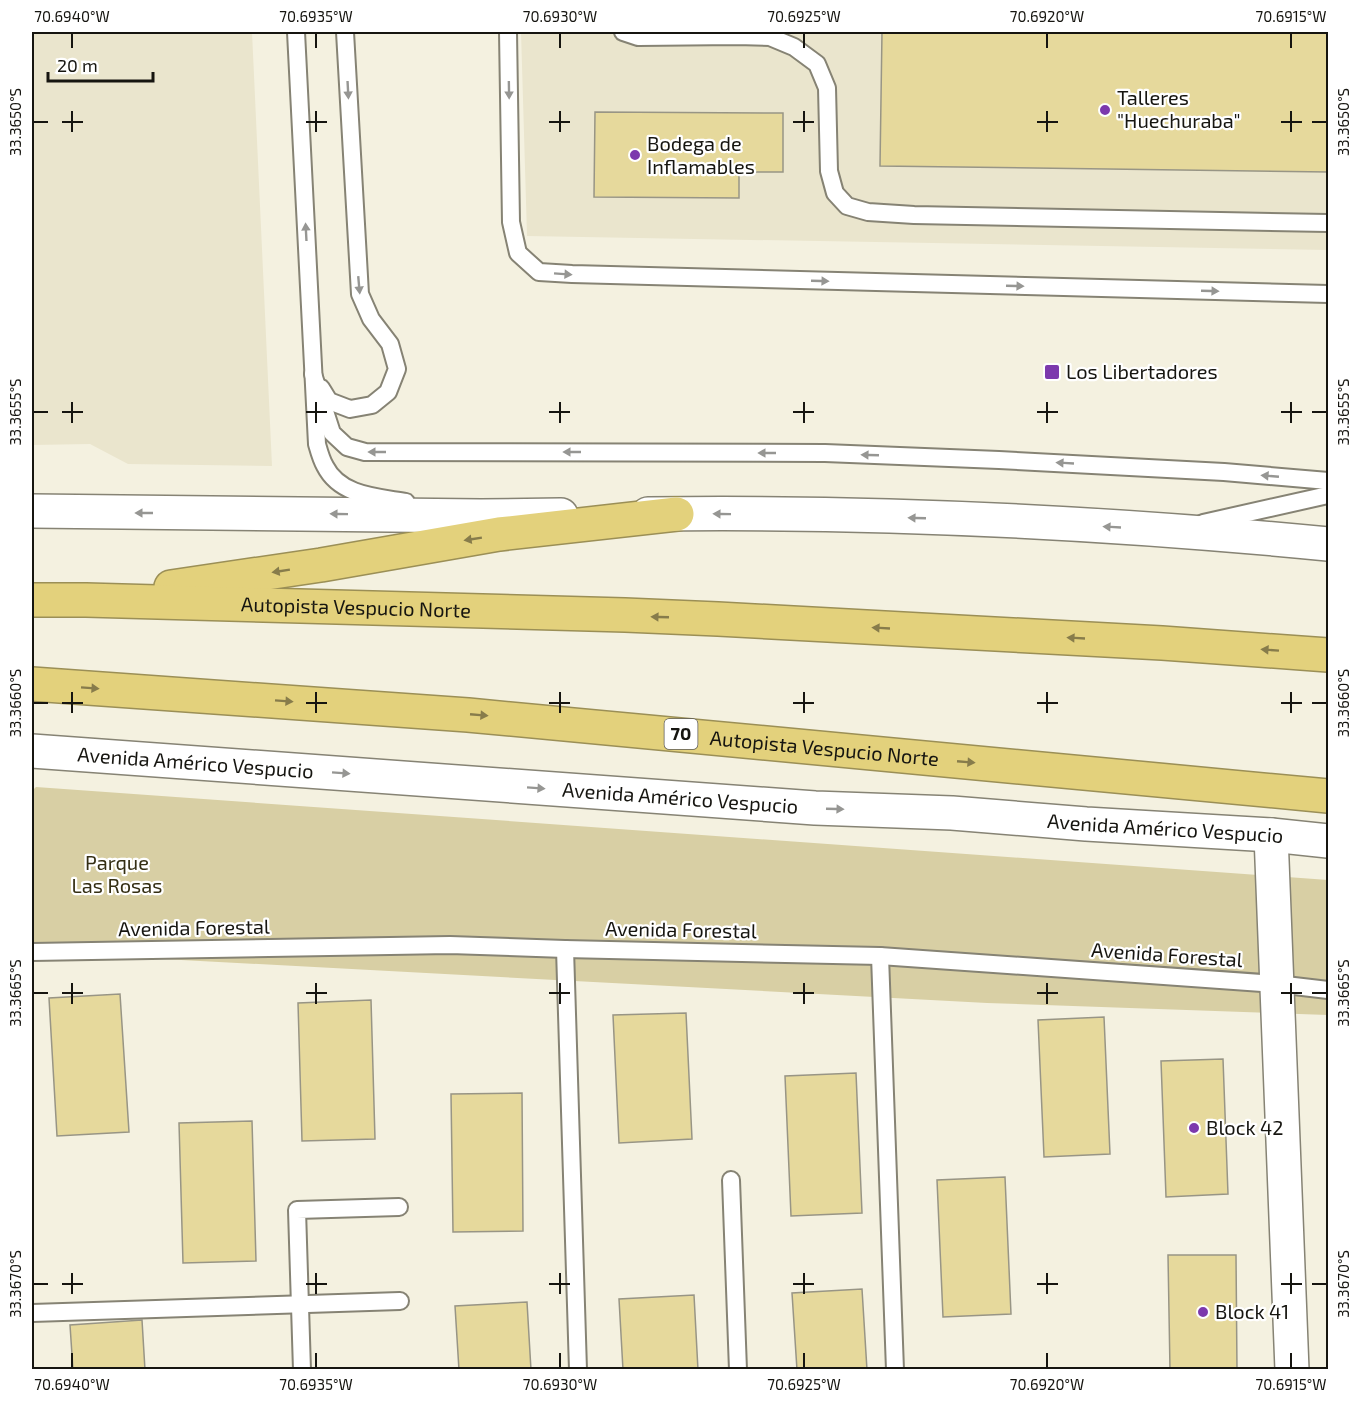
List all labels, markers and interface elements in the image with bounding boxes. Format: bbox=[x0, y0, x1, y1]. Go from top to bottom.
text: 70.6940°W bbox=[34, 7, 110, 25]
text: 70.6935°W bbox=[279, 7, 353, 25]
text: 70.6930°W bbox=[523, 7, 597, 25]
text: 70.6925°W bbox=[767, 7, 841, 25]
text: 70.6920°W bbox=[1010, 7, 1084, 25]
text: 70.6915°W bbox=[1256, 7, 1327, 25]
scale bar bbox=[48, 45, 153, 83]
text: 20 m bbox=[57, 54, 98, 76]
one-way arrow bbox=[344, 80, 353, 99]
one-way arrow bbox=[504, 80, 514, 99]
place label: Talleres "Huechuraba" bbox=[1117, 85, 1241, 132]
text: 33.3650°S bbox=[6, 88, 24, 156]
text: 33.3650°S bbox=[1334, 88, 1352, 156]
marker: Talleres "Huechuraba" bbox=[1098, 103, 1112, 117]
place label: Bodega de Inflamables bbox=[647, 131, 755, 178]
marker: Bodega de Inflamables bbox=[628, 148, 642, 162]
one-way arrow bbox=[301, 222, 310, 241]
one-way arrow bbox=[553, 269, 572, 278]
one-way arrow bbox=[354, 275, 364, 294]
one-way arrow bbox=[811, 276, 830, 286]
one-way arrow bbox=[1006, 281, 1025, 291]
one-way arrow bbox=[1201, 287, 1220, 296]
place label: Los Libertadores bbox=[1066, 359, 1218, 383]
marker: Los Libertadores bbox=[1043, 363, 1061, 381]
text: 33.3655°S bbox=[6, 379, 24, 445]
text: 33.3655°S bbox=[1334, 379, 1352, 445]
one-way arrow bbox=[367, 447, 386, 457]
one-way arrow bbox=[562, 448, 581, 457]
one-way arrow bbox=[757, 448, 776, 458]
one-way arrow bbox=[861, 450, 880, 459]
one-way arrow bbox=[1056, 459, 1075, 468]
one-way arrow bbox=[1261, 471, 1280, 481]
one-way arrow bbox=[135, 508, 154, 518]
one-way arrow bbox=[329, 509, 348, 519]
one-way arrow bbox=[713, 509, 732, 519]
one-way arrow bbox=[908, 513, 927, 522]
one-way arrow bbox=[1102, 522, 1121, 531]
one-way arrow bbox=[463, 534, 482, 543]
one-way arrow bbox=[271, 566, 290, 575]
street label: Autopista Vespucio Norte bbox=[241, 591, 471, 622]
one-way arrow bbox=[650, 612, 669, 621]
one-way arrow bbox=[871, 623, 890, 632]
one-way arrow bbox=[1066, 634, 1085, 643]
one-way arrow bbox=[1261, 645, 1280, 655]
text: 33.3660°S bbox=[6, 669, 24, 737]
text: 33.3660°S bbox=[1334, 669, 1352, 737]
one-way arrow bbox=[80, 683, 99, 692]
one-way arrow bbox=[275, 696, 294, 706]
one-way arrow bbox=[469, 711, 488, 720]
road number: 70 bbox=[664, 719, 698, 749]
street label: Autopista Vespucio Norte bbox=[709, 725, 940, 770]
street label: Avenida Américo Vespucio bbox=[77, 741, 314, 782]
one-way arrow bbox=[956, 757, 975, 767]
one-way arrow bbox=[332, 769, 351, 778]
street label: Avenida Américo Vespucio bbox=[562, 777, 799, 818]
one-way arrow bbox=[526, 783, 545, 792]
one-way arrow bbox=[825, 804, 844, 813]
street label: Avenida Américo Vespucio bbox=[1046, 808, 1285, 847]
park label: Parque Las Rosas bbox=[72, 850, 162, 897]
street label: Avenida Forestal bbox=[118, 914, 270, 940]
street label: Avenida Forestal bbox=[605, 916, 757, 942]
street label: Avenida Forestal bbox=[1091, 937, 1244, 971]
text: 33.3665°S bbox=[6, 959, 24, 1027]
text: 33.3665°S bbox=[1334, 959, 1352, 1027]
place label: Block 42 bbox=[1206, 1115, 1283, 1139]
marker: Block 42 bbox=[1187, 1121, 1201, 1135]
text: 33.3670°S bbox=[6, 1250, 24, 1318]
text: 33.3670°S bbox=[1334, 1250, 1352, 1318]
place label: Block 41 bbox=[1215, 1299, 1289, 1323]
marker: Block 41 bbox=[1196, 1305, 1210, 1319]
text: 70.6940°W bbox=[34, 1375, 110, 1393]
text: 70.6935°W bbox=[279, 1375, 353, 1393]
text: 70.6930°W bbox=[523, 1375, 597, 1393]
text: 70.6925°W bbox=[767, 1375, 841, 1393]
text: 70.6920°W bbox=[1010, 1375, 1084, 1393]
text: 70.6915°W bbox=[1256, 1375, 1327, 1393]

